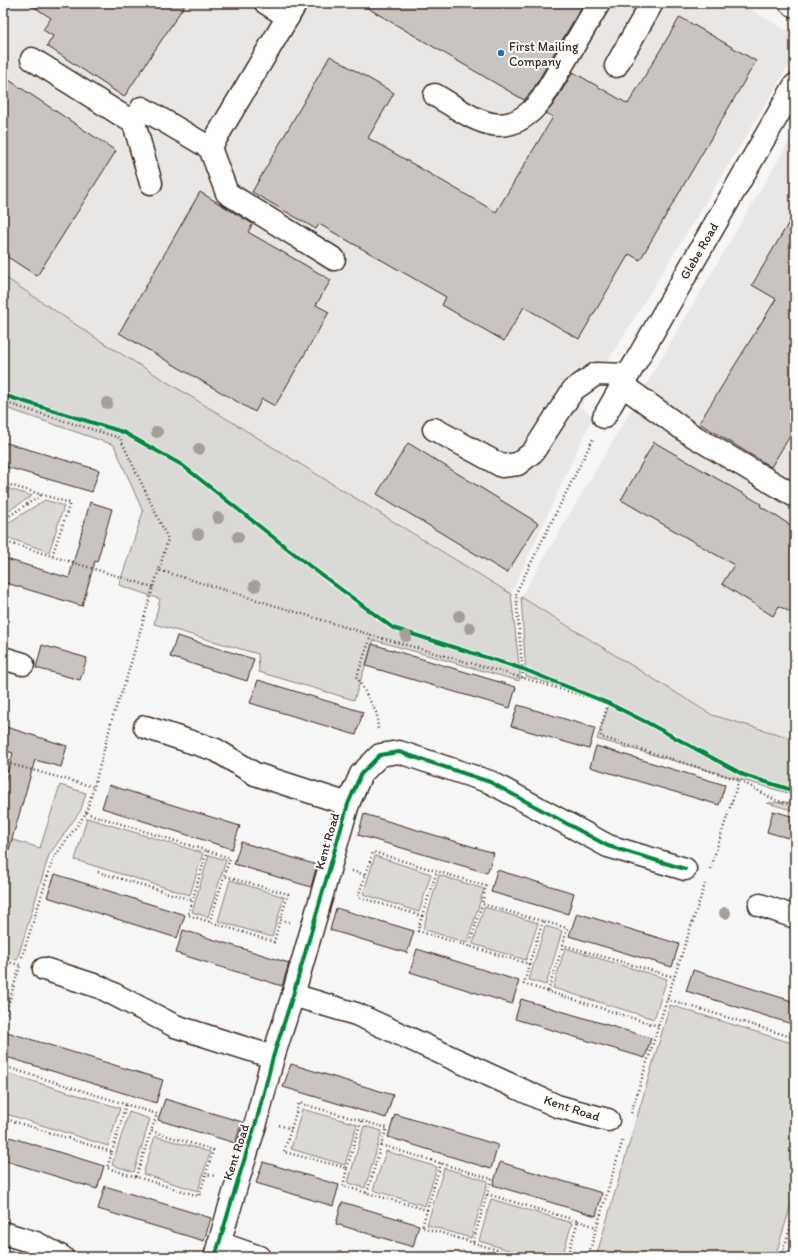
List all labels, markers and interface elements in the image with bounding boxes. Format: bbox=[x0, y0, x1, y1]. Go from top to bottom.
place label: First Mailing Company bbox=[509, 39, 579, 69]
marker: First Mailing Company bbox=[496, 48, 506, 58]
street label: Glebe Road bbox=[677, 220, 721, 282]
street label: Kent Road bbox=[312, 811, 342, 871]
street label: Kent Road bbox=[542, 1092, 602, 1124]
street label: Kent Road bbox=[220, 1122, 252, 1182]

